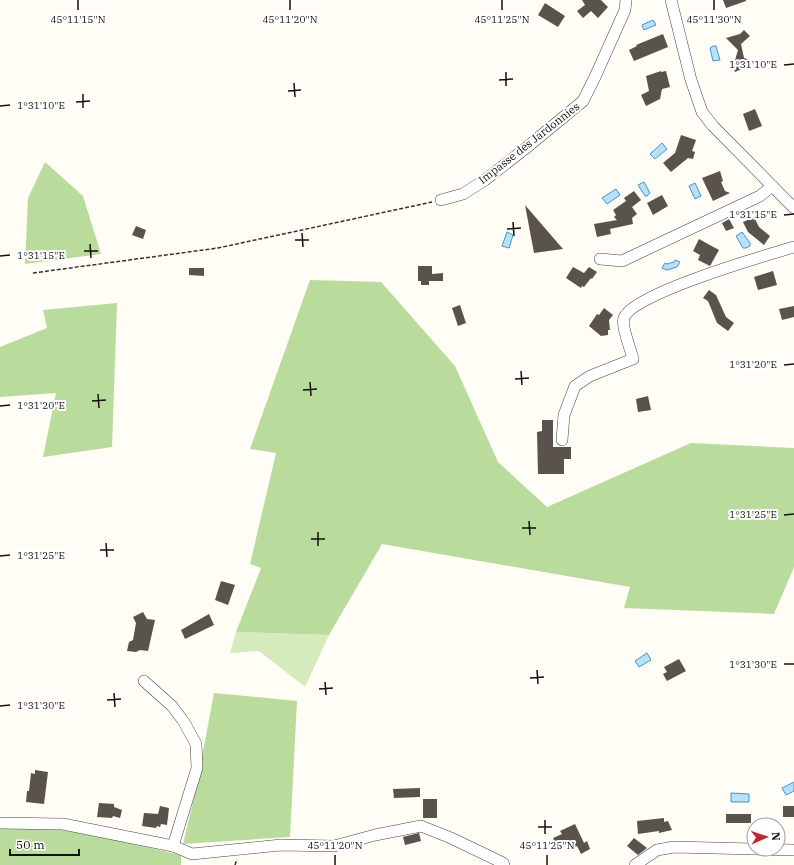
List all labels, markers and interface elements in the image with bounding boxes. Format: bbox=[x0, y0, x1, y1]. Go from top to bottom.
text: 45°11'15"N bbox=[51, 13, 106, 26]
text: 45°11'20"N bbox=[263, 13, 318, 26]
text: 45°11'25"N bbox=[475, 13, 530, 26]
text: 45°11'30"N bbox=[687, 13, 742, 26]
text: 1°31'10"E bbox=[729, 58, 777, 71]
text: 1°31'10"E bbox=[17, 99, 65, 112]
street label: Impasse des Jardonnies bbox=[476, 99, 582, 187]
text: 1°31'15"E bbox=[729, 208, 777, 221]
text: 1°31'15"E bbox=[17, 249, 65, 262]
text: 1°31'20"E bbox=[729, 358, 777, 371]
text: 1°31'20"E bbox=[17, 399, 65, 412]
text: 1°31'25"E bbox=[729, 508, 777, 521]
text: 1°31'25"E bbox=[17, 549, 65, 562]
text: 1°31'30"E bbox=[729, 658, 777, 671]
text: 1°31'30"E bbox=[17, 699, 65, 712]
north arrow bbox=[746, 817, 786, 857]
scale bar bbox=[10, 831, 79, 857]
text: N bbox=[769, 832, 783, 841]
text: 50 m bbox=[16, 837, 45, 852]
text: 45°11'20"N bbox=[308, 839, 363, 852]
text: 45°11'25"N bbox=[520, 839, 575, 852]

